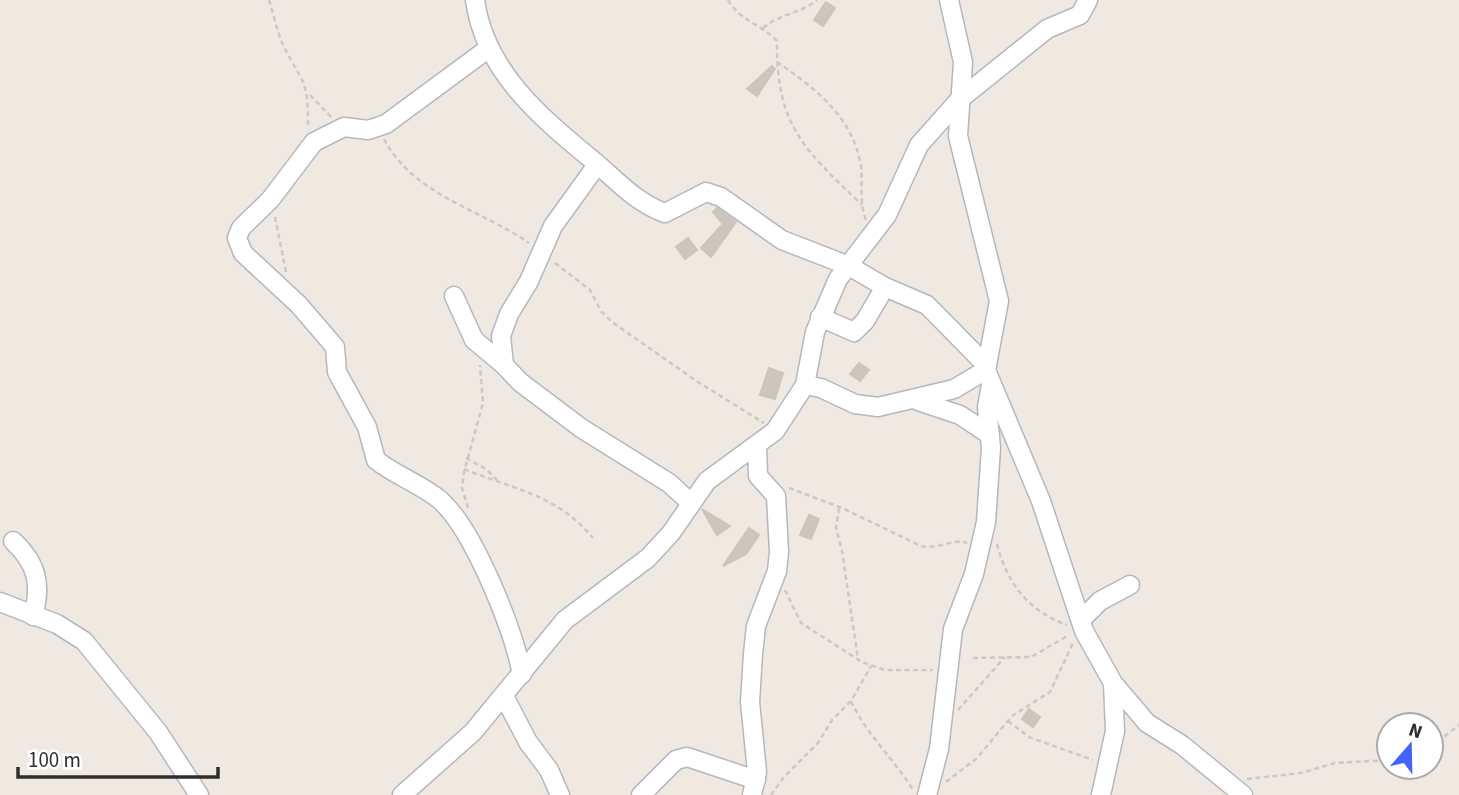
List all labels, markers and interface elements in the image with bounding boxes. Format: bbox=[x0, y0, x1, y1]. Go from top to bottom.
north arrow bbox=[1375, 711, 1445, 781]
text: N bbox=[1405, 717, 1426, 746]
scale bar bbox=[18, 736, 217, 780]
text: 100 m bbox=[28, 745, 81, 775]

